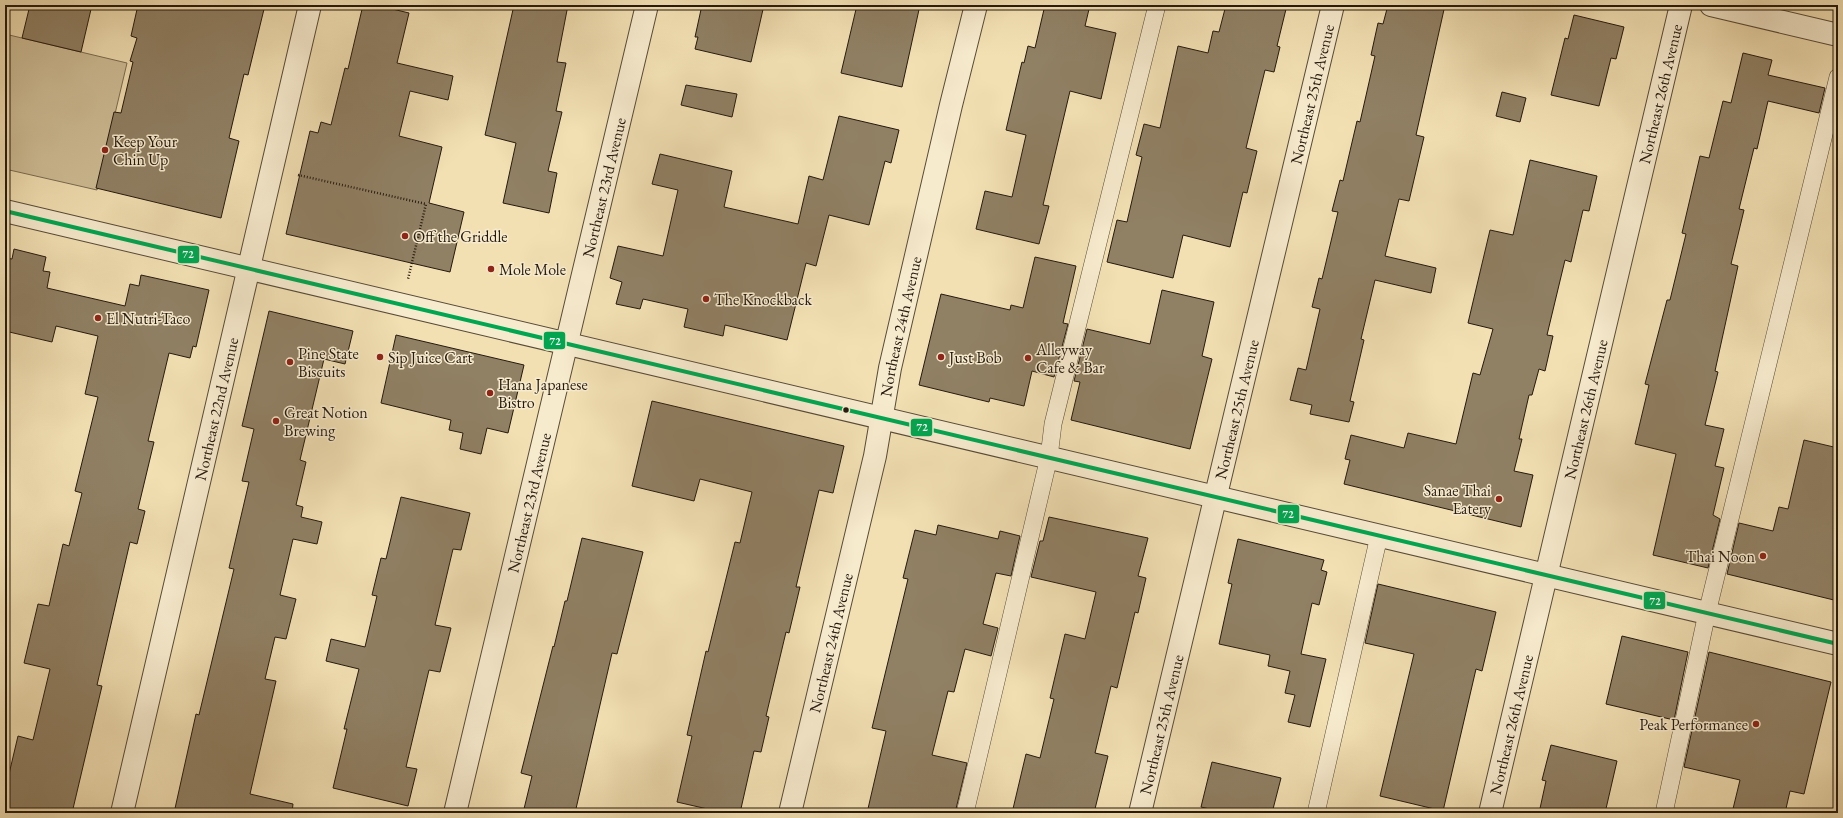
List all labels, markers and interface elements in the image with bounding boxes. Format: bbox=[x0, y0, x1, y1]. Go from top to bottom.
street label: Northeast 25th Avenue bbox=[1285, 22, 1339, 166]
street label: Northeast 26th Avenue bbox=[1634, 22, 1687, 166]
street label: Northeast 23rd Avenue bbox=[577, 115, 631, 260]
place label: Keep Your Chin Up bbox=[113, 131, 178, 170]
marker: Keep Your Chin Up bbox=[100, 145, 110, 155]
place label: Off the Griddle bbox=[413, 226, 508, 247]
marker: Off the Griddle bbox=[400, 231, 410, 241]
line badge: 72 bbox=[177, 245, 200, 264]
text: 72 bbox=[182, 247, 194, 261]
street label: Northeast 24th Avenue bbox=[875, 254, 927, 398]
place label: Mole Mole bbox=[499, 259, 566, 280]
marker: Mole Mole bbox=[486, 264, 496, 274]
place label: The Knockback bbox=[714, 289, 812, 310]
marker: The Knockback bbox=[701, 294, 711, 304]
place label: El Nutri-Taco bbox=[106, 308, 190, 329]
marker: El Nutri-Taco bbox=[93, 313, 103, 323]
line badge: 72 bbox=[543, 331, 566, 350]
text: 72 bbox=[549, 334, 561, 348]
street label: Northeast 22nd Avenue bbox=[190, 335, 243, 483]
street label: Northeast 25th Avenue bbox=[1210, 337, 1264, 482]
street label: Northeast 26th Avenue bbox=[1559, 337, 1613, 481]
place label: Alleyway Cafe & Bar bbox=[1035, 339, 1105, 378]
place label: Pine State Biscuits bbox=[298, 343, 359, 382]
place label: Sip Juice Cart bbox=[388, 347, 472, 368]
place label: Just Bob bbox=[947, 347, 1002, 368]
marker: Sip Juice Cart bbox=[375, 352, 385, 362]
marker: Just Bob bbox=[936, 352, 946, 362]
marker: Alleyway Cafe & Bar bbox=[1023, 353, 1033, 363]
marker: Pine State Biscuits bbox=[285, 357, 295, 367]
place label: Hana Japanese Bistro bbox=[498, 374, 588, 413]
marker: Hana Japanese Bistro bbox=[485, 388, 495, 398]
place label: Great Notion Brewing bbox=[284, 402, 368, 441]
unlabelled marker bbox=[841, 405, 851, 415]
marker: Great Notion Brewing bbox=[271, 416, 281, 426]
line badge: 72 bbox=[910, 418, 933, 437]
text: 72 bbox=[916, 420, 928, 434]
street label: Northeast 23rd Avenue bbox=[502, 431, 556, 575]
place label: Sanae Thai Eatery bbox=[1424, 480, 1492, 519]
marker: Sanae Thai Eatery bbox=[1494, 494, 1504, 504]
line badge: 72 bbox=[1277, 504, 1300, 524]
text: 72 bbox=[1282, 507, 1294, 521]
place label: Thai Noon bbox=[1686, 546, 1756, 567]
marker: Thai Noon bbox=[1758, 551, 1768, 561]
street label: Northeast 24th Avenue bbox=[804, 571, 858, 715]
line badge: 72 bbox=[1643, 591, 1666, 610]
text: 72 bbox=[1649, 594, 1661, 608]
street label: Northeast 25th Avenue bbox=[1135, 653, 1188, 797]
street label: Northeast 26th Avenue bbox=[1485, 653, 1538, 797]
place label: Peak Performance bbox=[1639, 714, 1748, 735]
marker: Peak Performance bbox=[1751, 719, 1761, 729]

